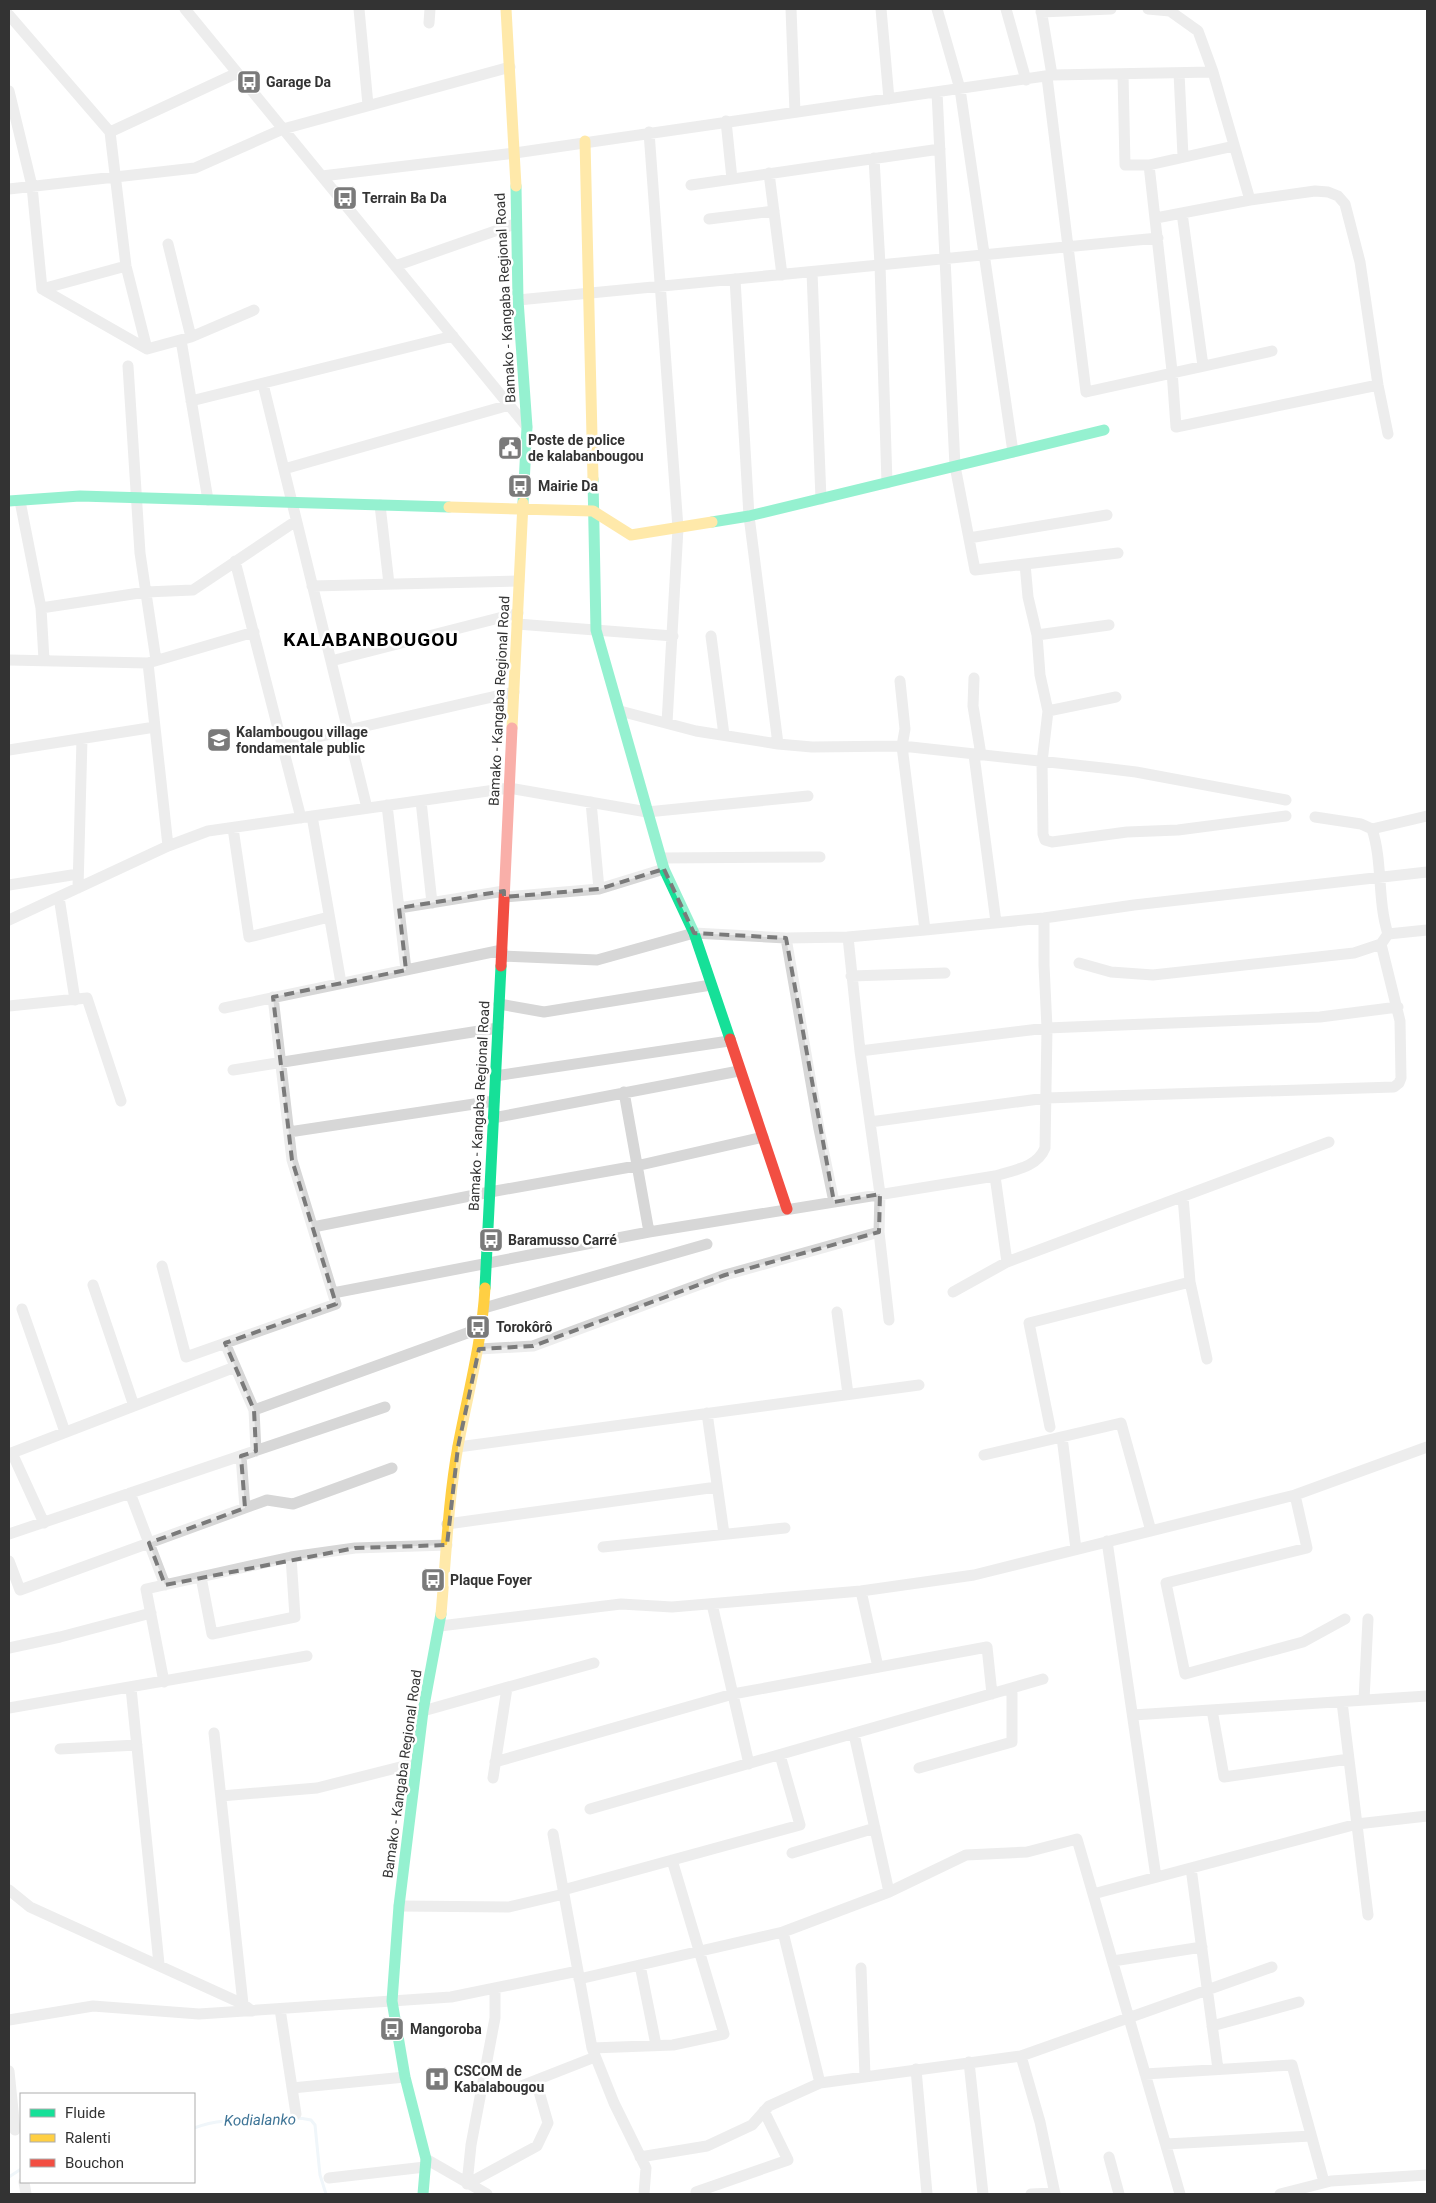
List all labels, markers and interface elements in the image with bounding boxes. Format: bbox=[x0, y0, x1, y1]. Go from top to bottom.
bus stop icon: Garage Da bbox=[236, 69, 262, 95]
place label: Garage Da bbox=[266, 74, 332, 90]
bus stop icon: Terrain Ba Da bbox=[332, 185, 358, 211]
place label: Terrain Ba Da bbox=[362, 190, 447, 206]
street label: Bamako - Kangaba Regional Road bbox=[492, 193, 518, 403]
place label: Poste de police de kalabanbougou bbox=[528, 432, 644, 464]
public building icon: Poste de police de kalabanbougou bbox=[497, 435, 523, 461]
bus stop icon: Mairie Da bbox=[507, 473, 533, 499]
place label: Mairie Da bbox=[538, 478, 598, 494]
street label: Bamako - Kangaba Regional Road bbox=[486, 596, 512, 806]
district label: KALABANBOUGOU bbox=[283, 628, 459, 651]
place label: Kalambougou village fondamentale public bbox=[236, 724, 368, 756]
school or university icon: Kalambougou village fondamentale public bbox=[206, 727, 232, 753]
street label: Bamako - Kangaba Regional Road bbox=[466, 1001, 492, 1211]
bus stop icon: Baramusso Carré bbox=[478, 1227, 504, 1253]
place label: Baramusso Carré bbox=[508, 1232, 617, 1248]
bus stop icon: Torokôrô bbox=[465, 1314, 491, 1340]
place label: Torokôrô bbox=[496, 1319, 553, 1335]
bus stop icon: Plaque Foyer bbox=[420, 1567, 446, 1593]
place label: Plaque Foyer bbox=[450, 1572, 532, 1588]
street label: Bamako - Kangaba Regional Road bbox=[379, 1669, 425, 1879]
bus stop icon: Mangoroba bbox=[379, 2016, 405, 2042]
place label: Mangoroba bbox=[410, 2021, 482, 2037]
place label: CSCOM de Kabalabougou bbox=[454, 2063, 544, 2095]
hospital icon: CSCOM de Kabalabougou bbox=[424, 2066, 450, 2092]
legend bbox=[20, 2093, 195, 2183]
text: Fluide bbox=[65, 2104, 105, 2122]
water label: Kodialanko bbox=[224, 2110, 296, 2130]
text: Ralenti bbox=[65, 2129, 111, 2147]
text: Bouchon bbox=[65, 2154, 124, 2172]

